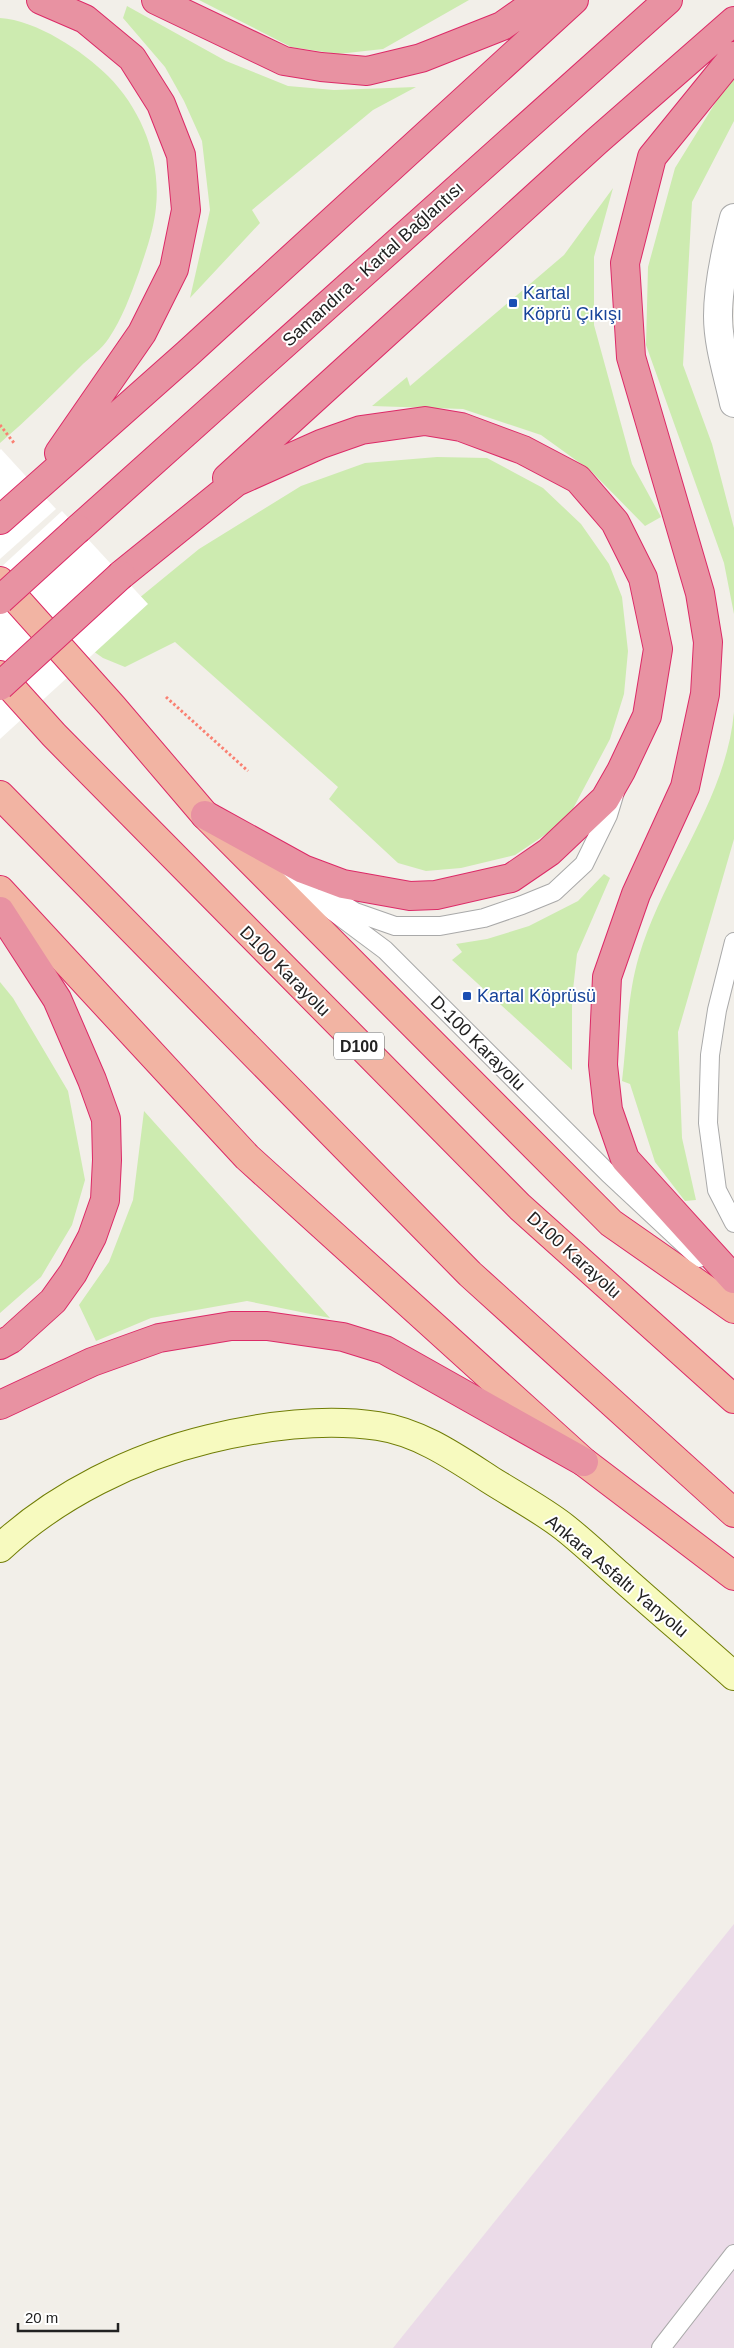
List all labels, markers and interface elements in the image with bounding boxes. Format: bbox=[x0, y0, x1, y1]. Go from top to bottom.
street label: Samandıra - Kartal Bağlantısı bbox=[279, 178, 467, 350]
place label: Kartal Köprü Çıkışı bbox=[523, 283, 622, 324]
marker: Kartal Köprü Çıkışı bbox=[507, 297, 519, 309]
street label: D100 Karayolu bbox=[236, 922, 334, 1020]
place label: Kartal Köprüsü bbox=[477, 986, 596, 1006]
marker: Kartal Köprüsü bbox=[461, 990, 473, 1002]
street label: D-100 Karayolu bbox=[427, 992, 529, 1094]
road number: D100 bbox=[334, 1032, 384, 1060]
street label: D100 Karayolu bbox=[523, 1208, 625, 1302]
street label: Ankara Asfaltı Yanyolu bbox=[542, 1511, 692, 1641]
scale bar bbox=[18, 2300, 118, 2332]
text: 20 m bbox=[25, 2309, 58, 2326]

